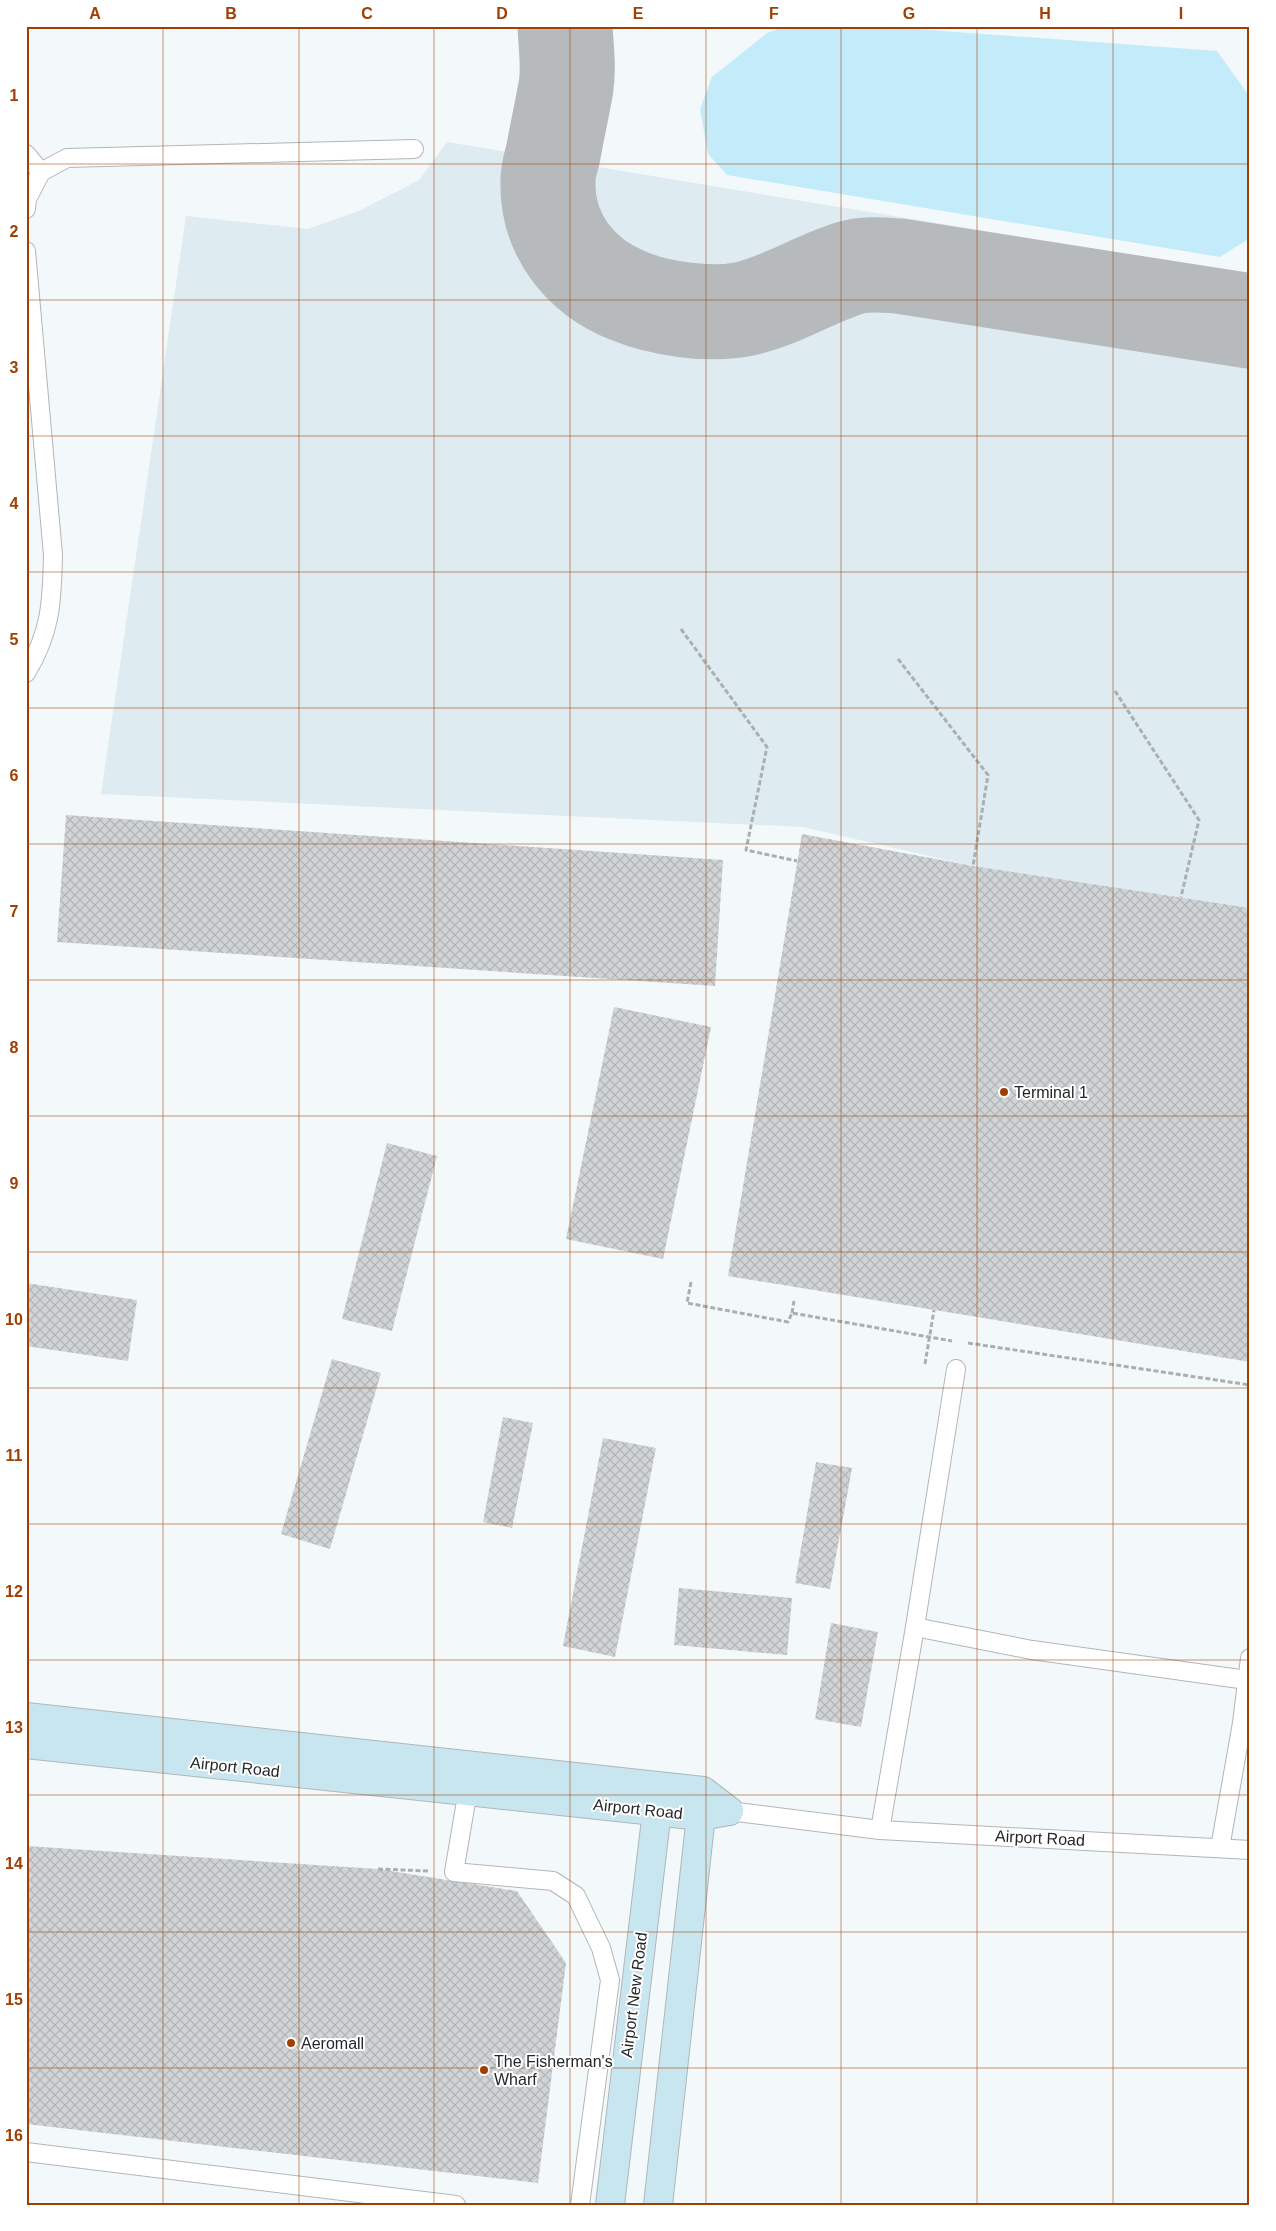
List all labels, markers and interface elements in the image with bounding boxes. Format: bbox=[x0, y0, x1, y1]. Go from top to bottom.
text: A bbox=[89, 5, 101, 22]
text: B bbox=[225, 5, 237, 22]
text: C bbox=[361, 5, 373, 22]
text: D bbox=[496, 5, 508, 22]
text: E bbox=[633, 5, 644, 22]
text: F bbox=[769, 5, 779, 22]
text: G bbox=[903, 5, 915, 22]
text: H bbox=[1039, 5, 1051, 22]
text: I bbox=[1179, 5, 1183, 22]
text: 1 bbox=[10, 87, 19, 104]
text: 2 bbox=[10, 223, 19, 240]
text: 3 bbox=[10, 359, 19, 376]
text: 4 bbox=[10, 495, 19, 512]
text: 5 bbox=[10, 631, 19, 648]
text: 6 bbox=[10, 767, 19, 784]
text: 7 bbox=[10, 903, 19, 920]
text: 8 bbox=[10, 1039, 19, 1056]
place label: Terminal 1 bbox=[1014, 1084, 1088, 1101]
marker: Terminal 1 bbox=[998, 1086, 1010, 1098]
text: 9 bbox=[10, 1175, 19, 1192]
text: 10 bbox=[5, 1311, 23, 1328]
text: 11 bbox=[6, 1447, 23, 1464]
text: 12 bbox=[5, 1583, 23, 1600]
text: 13 bbox=[5, 1719, 23, 1736]
street label: Airport Road bbox=[189, 1754, 281, 1780]
street label: Airport Road bbox=[592, 1796, 684, 1822]
street label: Airport Road bbox=[995, 1827, 1085, 1849]
text: 14 bbox=[5, 1855, 23, 1872]
street label: Airport New Road bbox=[618, 1931, 650, 2059]
text: 15 bbox=[5, 1991, 23, 2008]
place label: Aeromall bbox=[301, 2035, 364, 2052]
marker: Aeromall bbox=[285, 2037, 297, 2049]
place label: The Fisherman's Wharf bbox=[494, 2053, 613, 2088]
marker: The Fisherman's Wharf bbox=[478, 2064, 490, 2076]
text: 16 bbox=[5, 2127, 23, 2144]

